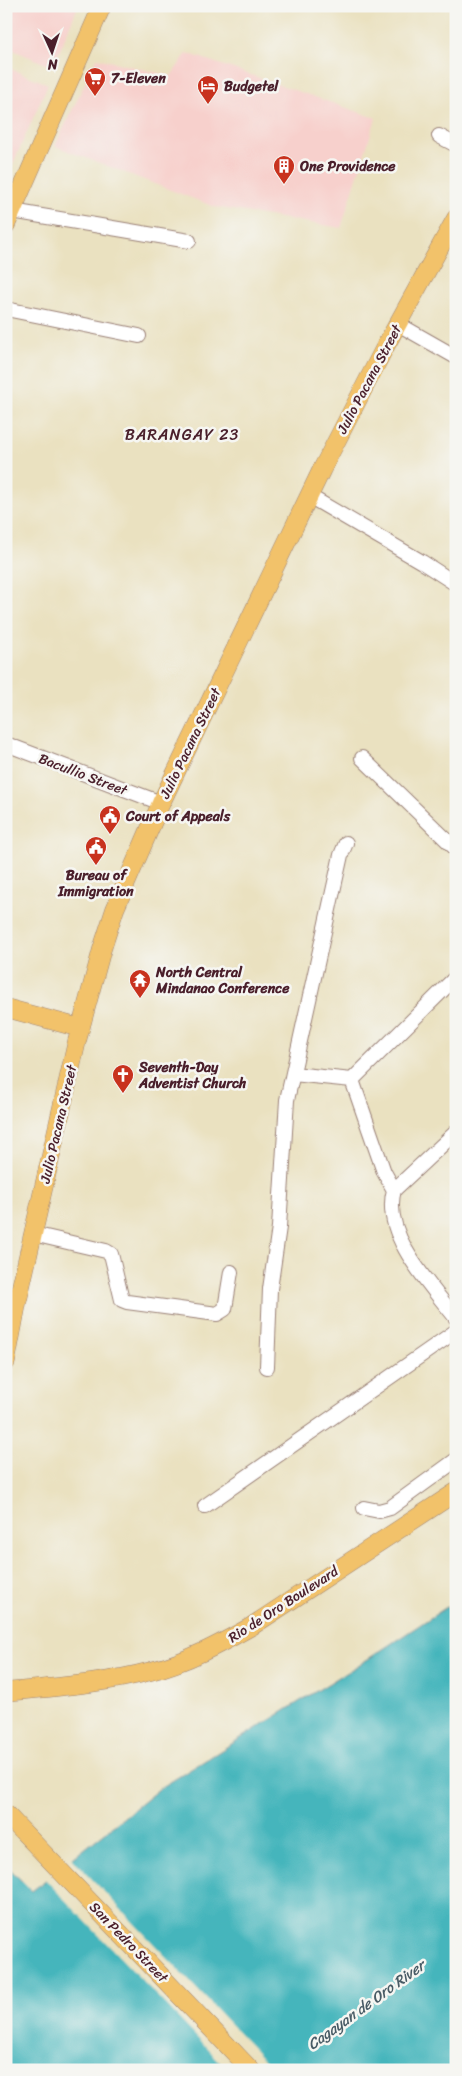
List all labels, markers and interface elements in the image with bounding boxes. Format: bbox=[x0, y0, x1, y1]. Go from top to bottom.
north arrow bbox=[28, 28, 78, 78]
text: N bbox=[47, 52, 59, 77]
supermarket icon: 7-Eleven bbox=[83, 66, 107, 97]
place label: 7-Eleven bbox=[111, 66, 166, 91]
hotel icon: Budgetel bbox=[196, 74, 220, 105]
place label: Budgetel bbox=[224, 74, 279, 99]
building icon: One Providence bbox=[272, 154, 296, 185]
place label: One Providence bbox=[299, 154, 396, 179]
street label: Julio Pacana Street bbox=[330, 319, 409, 439]
district label: BARANGAY 23 bbox=[125, 420, 239, 449]
street label: Julio Pacana Street bbox=[152, 682, 229, 804]
street label: Bacullio Street bbox=[35, 746, 132, 803]
public building icon: Court of Appeals bbox=[98, 804, 122, 835]
place label: Court of Appeals bbox=[125, 804, 231, 829]
public building icon: Bureau of Immigration bbox=[84, 835, 108, 866]
place label: Bureau of Immigration bbox=[57, 863, 134, 904]
place label: North Central Mindanao Conference bbox=[155, 960, 290, 1001]
temple icon: North Central Mindanao Conference bbox=[128, 968, 152, 999]
place label: Seventh-Day Adventist Church bbox=[138, 1055, 247, 1096]
street label: Julio Pacana Street bbox=[33, 1061, 85, 1187]
church icon: Seventh-Day Adventist Church bbox=[111, 1063, 135, 1094]
street label: Rio de Oro Boulevard bbox=[223, 1558, 345, 1650]
street label: San Pedro Street bbox=[83, 1896, 175, 1990]
water label: Cagayan de Oro River bbox=[302, 1952, 433, 2057]

